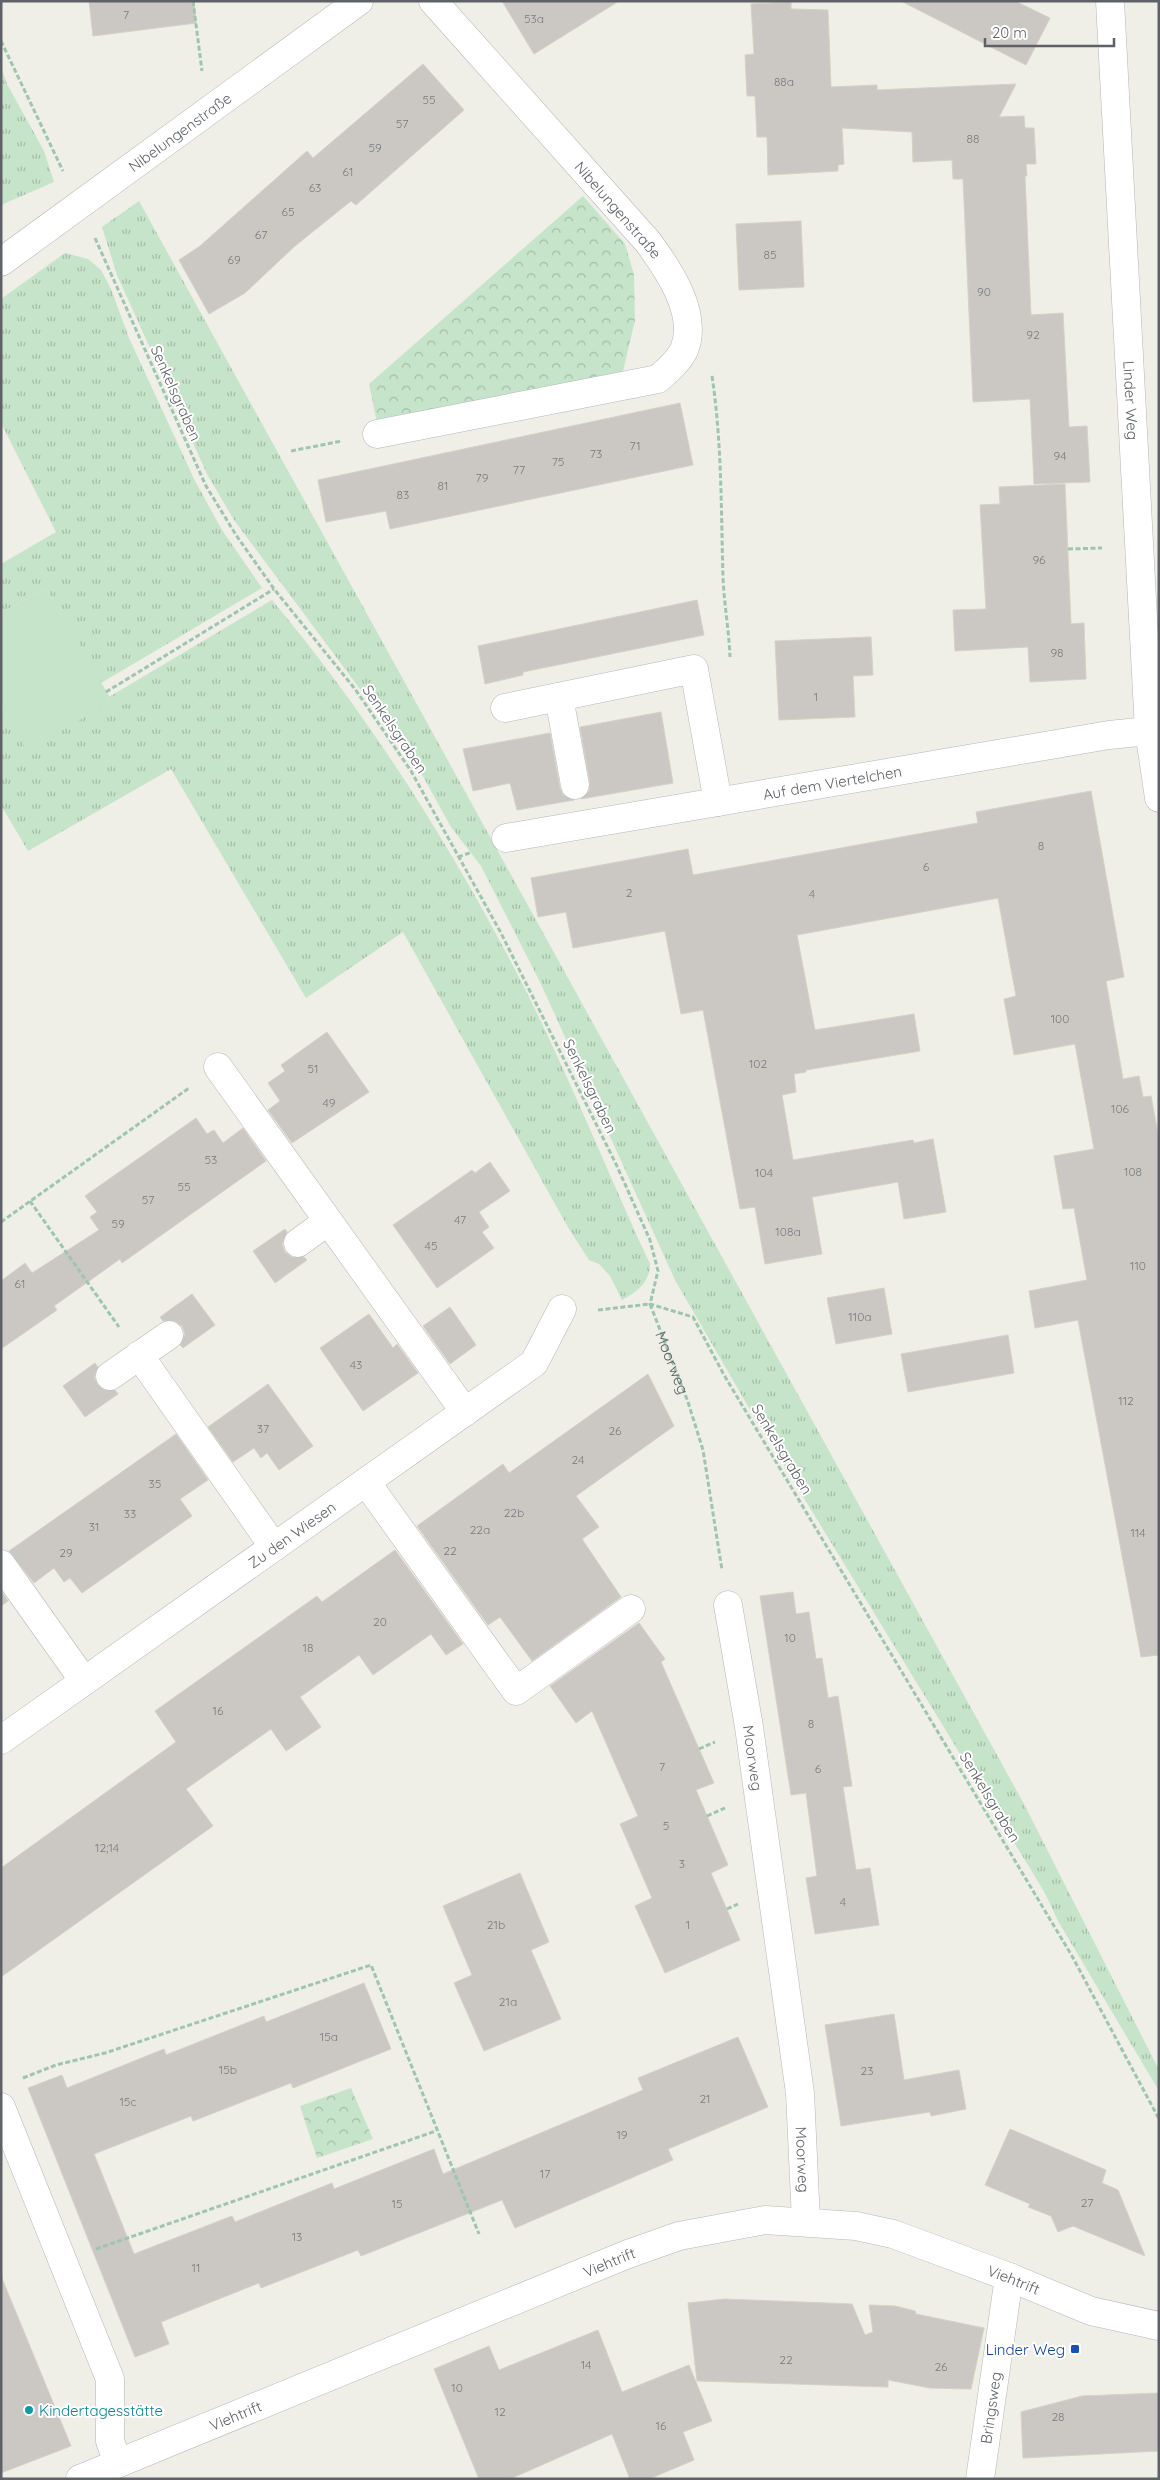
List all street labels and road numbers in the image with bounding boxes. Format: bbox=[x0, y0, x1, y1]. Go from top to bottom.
street label: Nibelungenstraße bbox=[124, 88, 235, 176]
street label: Nibelungenstraße bbox=[571, 157, 665, 263]
street label: Senkelsgraben bbox=[146, 342, 206, 444]
street label: Linder Weg bbox=[1120, 360, 1143, 441]
street label: Senkelsgraben bbox=[358, 681, 432, 777]
street label: Auf dem Viertelchen bbox=[761, 761, 903, 803]
street label: Senkelsgraben bbox=[559, 1036, 621, 1136]
street label: Moorweg bbox=[652, 1328, 693, 1397]
street label: Senkelsgraben bbox=[747, 1400, 817, 1498]
street label: Zu den Wiesen bbox=[244, 1497, 339, 1572]
street label: Moorweg bbox=[739, 1724, 767, 1792]
street label: Senkelsgraben bbox=[955, 1748, 1025, 1846]
street label: Moorweg bbox=[792, 2126, 814, 2193]
street label: Viehtrift bbox=[580, 2243, 638, 2281]
street label: Viehtrift bbox=[985, 2260, 1043, 2298]
street label: Bringsweg bbox=[976, 2370, 1005, 2445]
street label: Viehtrift bbox=[206, 2396, 264, 2434]

